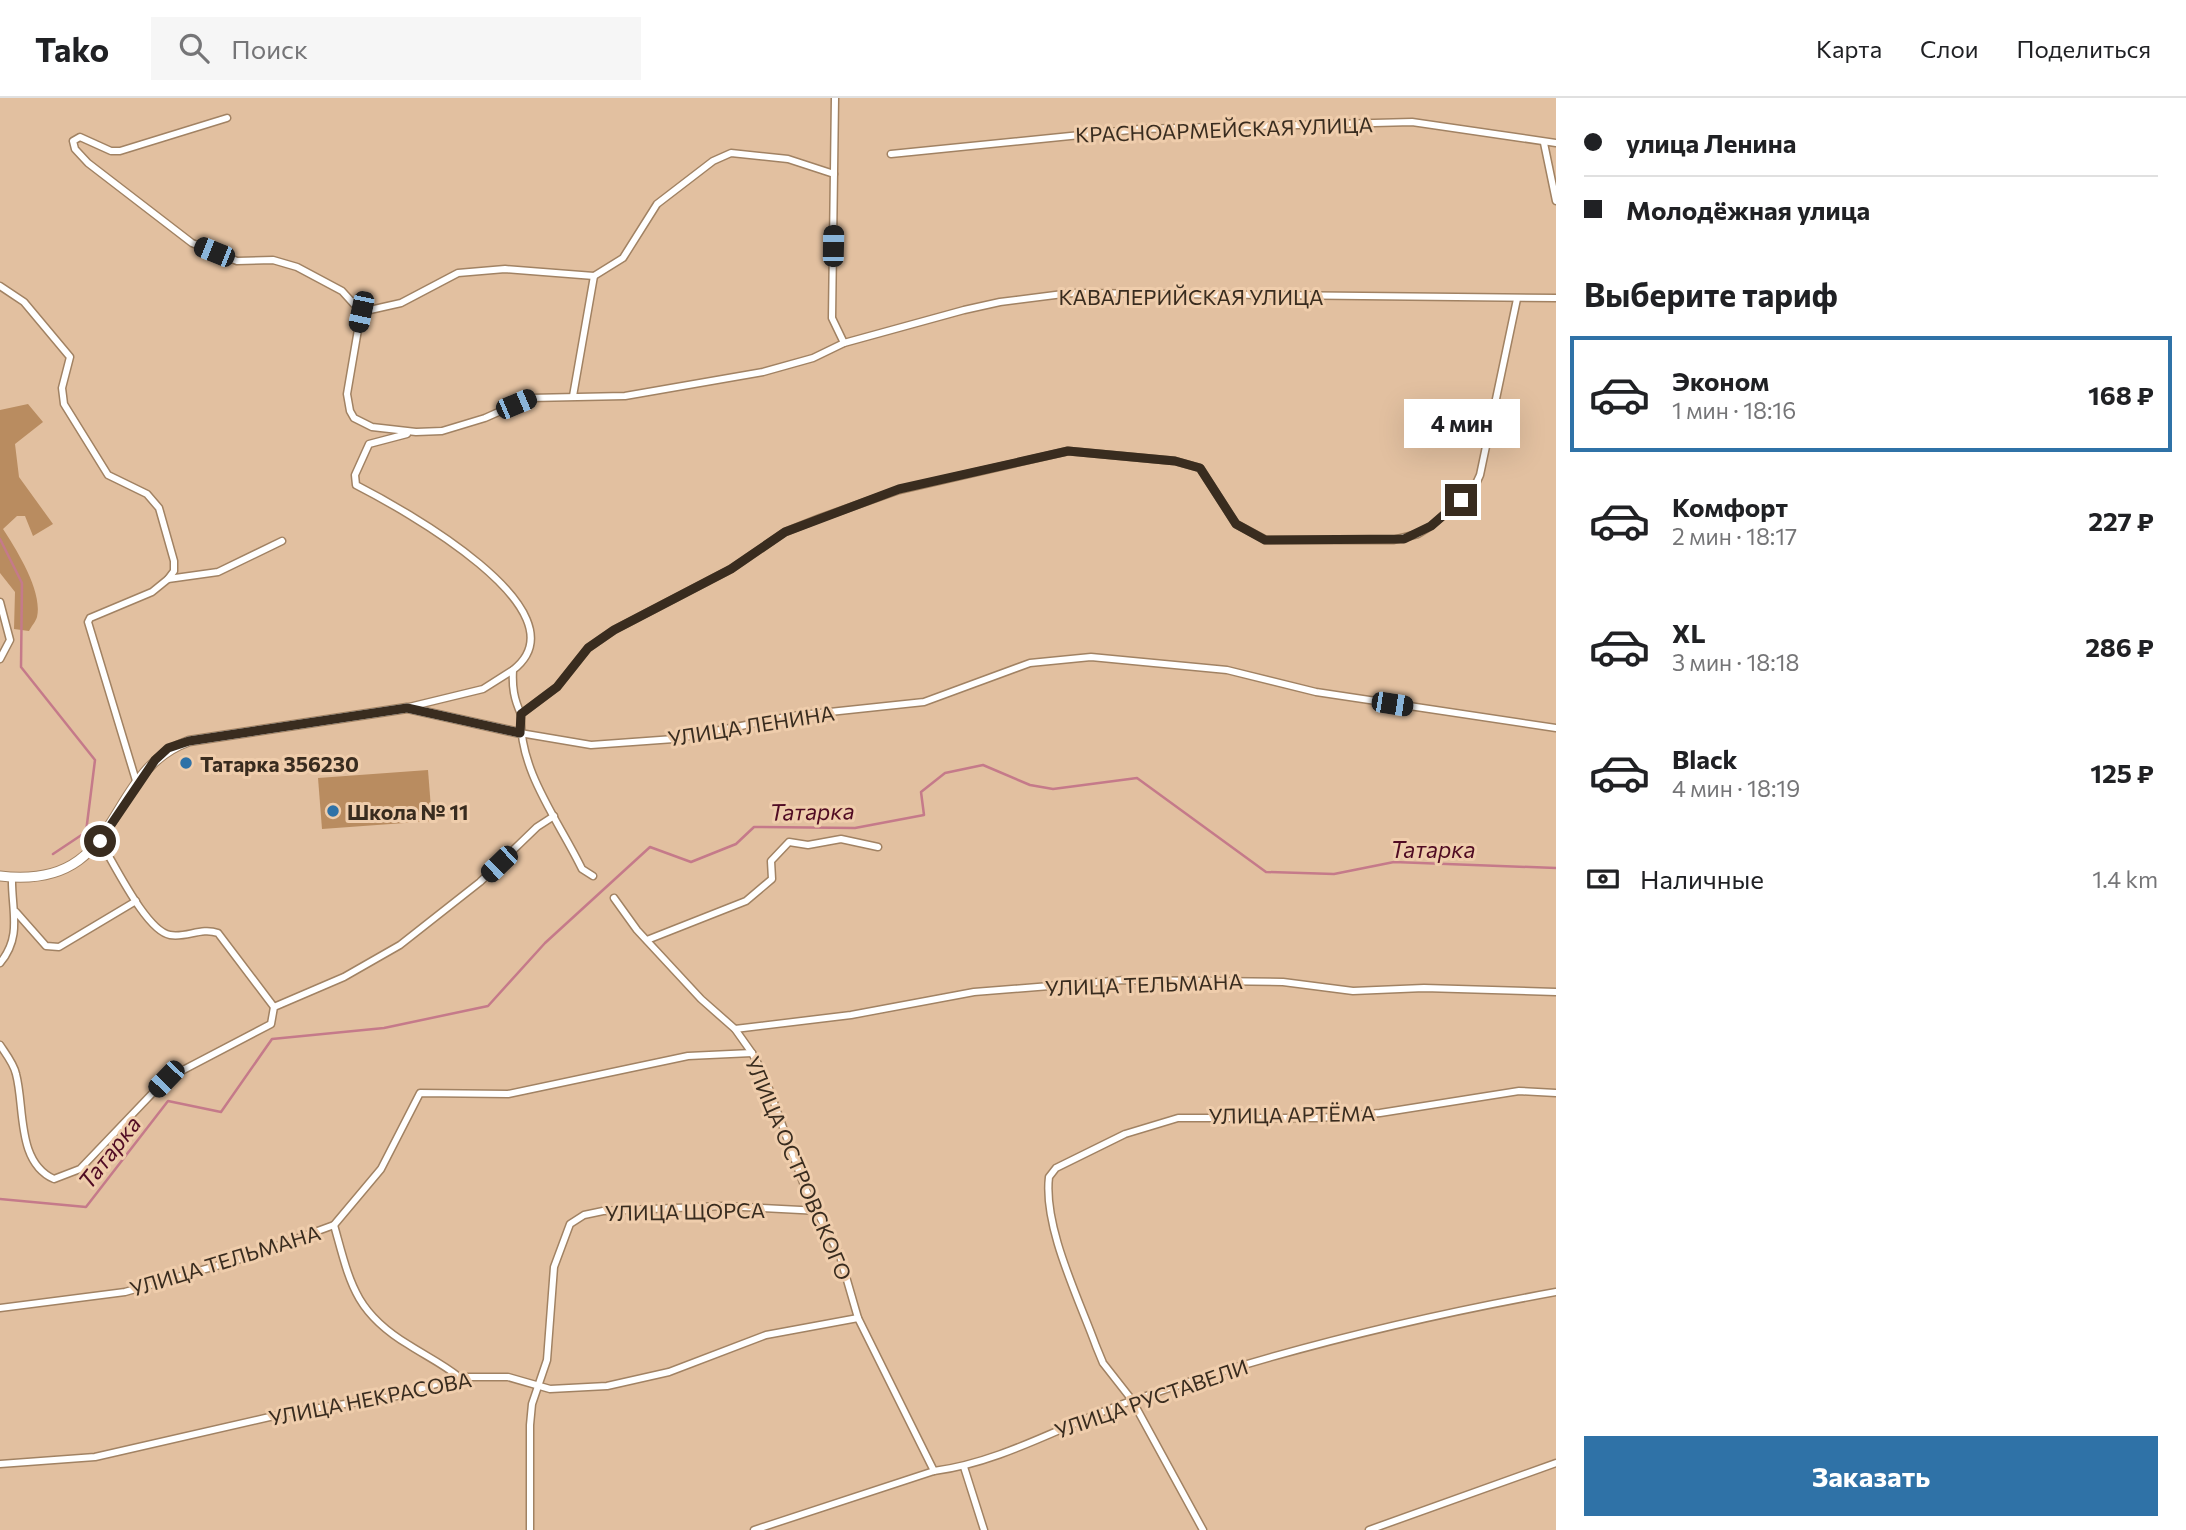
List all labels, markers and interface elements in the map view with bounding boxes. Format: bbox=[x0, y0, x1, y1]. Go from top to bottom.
search box bbox=[151, 17, 641, 80]
text: Tako bbox=[35, 28, 109, 69]
icon: search bbox=[175, 29, 213, 67]
text: Поиск bbox=[231, 33, 308, 64]
text: Карта bbox=[1816, 34, 1882, 63]
text: Слои bbox=[1920, 34, 1978, 63]
text: Поделиться bbox=[2016, 34, 2151, 63]
street label: КРАСНОАРМЕЙСКАЯ УЛИЦА bbox=[1075, 111, 1373, 147]
text: улица Ленина bbox=[1626, 127, 1796, 158]
text: Молодёжная улица bbox=[1626, 194, 1870, 225]
car bbox=[823, 225, 844, 267]
car bbox=[191, 234, 238, 270]
text: Выберите тариф bbox=[1584, 274, 1838, 314]
street label: КАВАЛЕРИЙСКАЯ УЛИЦА bbox=[1058, 284, 1324, 309]
car bbox=[347, 289, 376, 335]
icon: car bbox=[1588, 363, 1651, 426]
text: Эконом bbox=[1672, 365, 1769, 396]
text: 168 ₽ bbox=[2088, 379, 2154, 410]
car bbox=[493, 386, 540, 422]
text: 1 мин · 18:16 bbox=[1672, 396, 1796, 424]
callout: 4 мин bbox=[1403, 398, 1519, 448]
text: 4 мин bbox=[1431, 409, 1493, 437]
route end bbox=[1445, 484, 1477, 516]
icon: car bbox=[1588, 489, 1651, 552]
text: Комфорт bbox=[1672, 491, 1788, 522]
text: 227 ₽ bbox=[2088, 505, 2154, 536]
text: 2 мин · 18:17 bbox=[1672, 522, 1797, 550]
icon: car bbox=[1588, 615, 1651, 678]
text: XL bbox=[1672, 617, 1706, 648]
text: 286 ₽ bbox=[2085, 631, 2154, 662]
text: 3 мин · 18:18 bbox=[1672, 648, 1799, 676]
car bbox=[1370, 690, 1415, 718]
street label: УЛИЦА ЛЕНИНА bbox=[666, 699, 836, 751]
icon: car bbox=[1588, 741, 1651, 804]
text: Black bbox=[1672, 743, 1738, 774]
place label: Татарка 356230 bbox=[200, 751, 359, 776]
marker: Татарка 356230 bbox=[178, 755, 194, 771]
text: 125 ₽ bbox=[2090, 757, 2154, 788]
text: 4 мин · 18:19 bbox=[1672, 774, 1800, 802]
water label: Татарка bbox=[769, 796, 855, 826]
place label: Школа № 11 bbox=[347, 799, 468, 824]
marker: Школа № 11 bbox=[325, 803, 341, 819]
route start bbox=[84, 825, 116, 857]
water label: Татарка bbox=[1390, 835, 1476, 863]
car bbox=[477, 842, 522, 886]
icon: cash bbox=[1584, 860, 1622, 898]
text: Наличные bbox=[1640, 863, 1764, 894]
text: 1.4 km bbox=[2092, 865, 2158, 893]
street label: УЛИЦА ТЕЛЬМАНА bbox=[1045, 968, 1243, 1000]
street label: УЛИЦА ОСТРОВСКОГО bbox=[740, 1052, 858, 1284]
car bbox=[144, 1057, 189, 1101]
street label: УЛИЦА АРТЁМА bbox=[1208, 1100, 1376, 1128]
water label: Татарка bbox=[72, 1110, 146, 1194]
street label: УЛИЦА ЩОРСА bbox=[605, 1197, 765, 1225]
street label: УЛИЦА ТЕЛЬМАНА bbox=[127, 1219, 323, 1301]
street label: УЛИЦА РУСТАВЕЛИ bbox=[1051, 1353, 1251, 1443]
street label: УЛИЦА НЕКРАСОВА bbox=[266, 1366, 474, 1430]
button: Заказать bbox=[1584, 1436, 2158, 1516]

